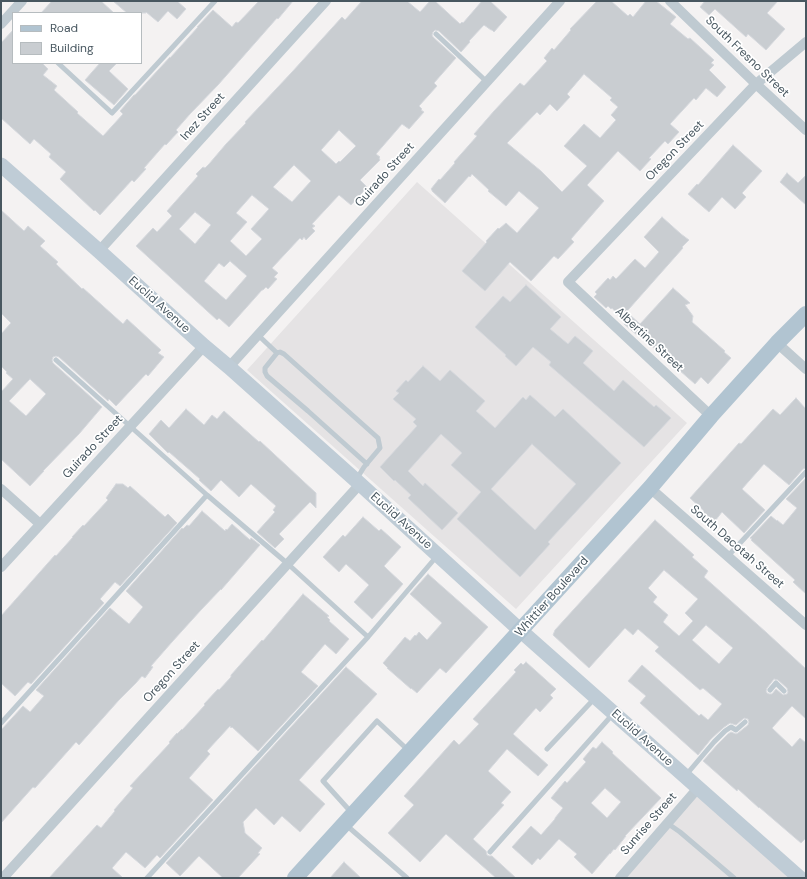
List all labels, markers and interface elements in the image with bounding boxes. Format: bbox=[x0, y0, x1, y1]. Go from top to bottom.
legend bbox=[12, 12, 142, 64]
street label: South Fresno Street bbox=[702, 13, 792, 101]
text: Road bbox=[50, 20, 78, 36]
text: Building bbox=[50, 40, 94, 56]
street label: Inez Street bbox=[178, 90, 228, 144]
street label: Oregon Street bbox=[643, 118, 707, 184]
street label: Guirado Street bbox=[352, 140, 418, 210]
street label: Euclid Avenue bbox=[125, 274, 193, 336]
street label: Albertine Street bbox=[612, 305, 686, 375]
street label: Guirado Street bbox=[60, 412, 126, 482]
street label: Euclid Avenue bbox=[367, 490, 435, 552]
street label: South Dacotah Street bbox=[687, 502, 787, 592]
street label: Whittier Boulevard bbox=[512, 554, 592, 640]
street label: Oregon Street bbox=[141, 638, 203, 706]
street label: Euclid Avenue bbox=[608, 707, 676, 769]
street label: Sunrise Street bbox=[618, 790, 680, 858]

